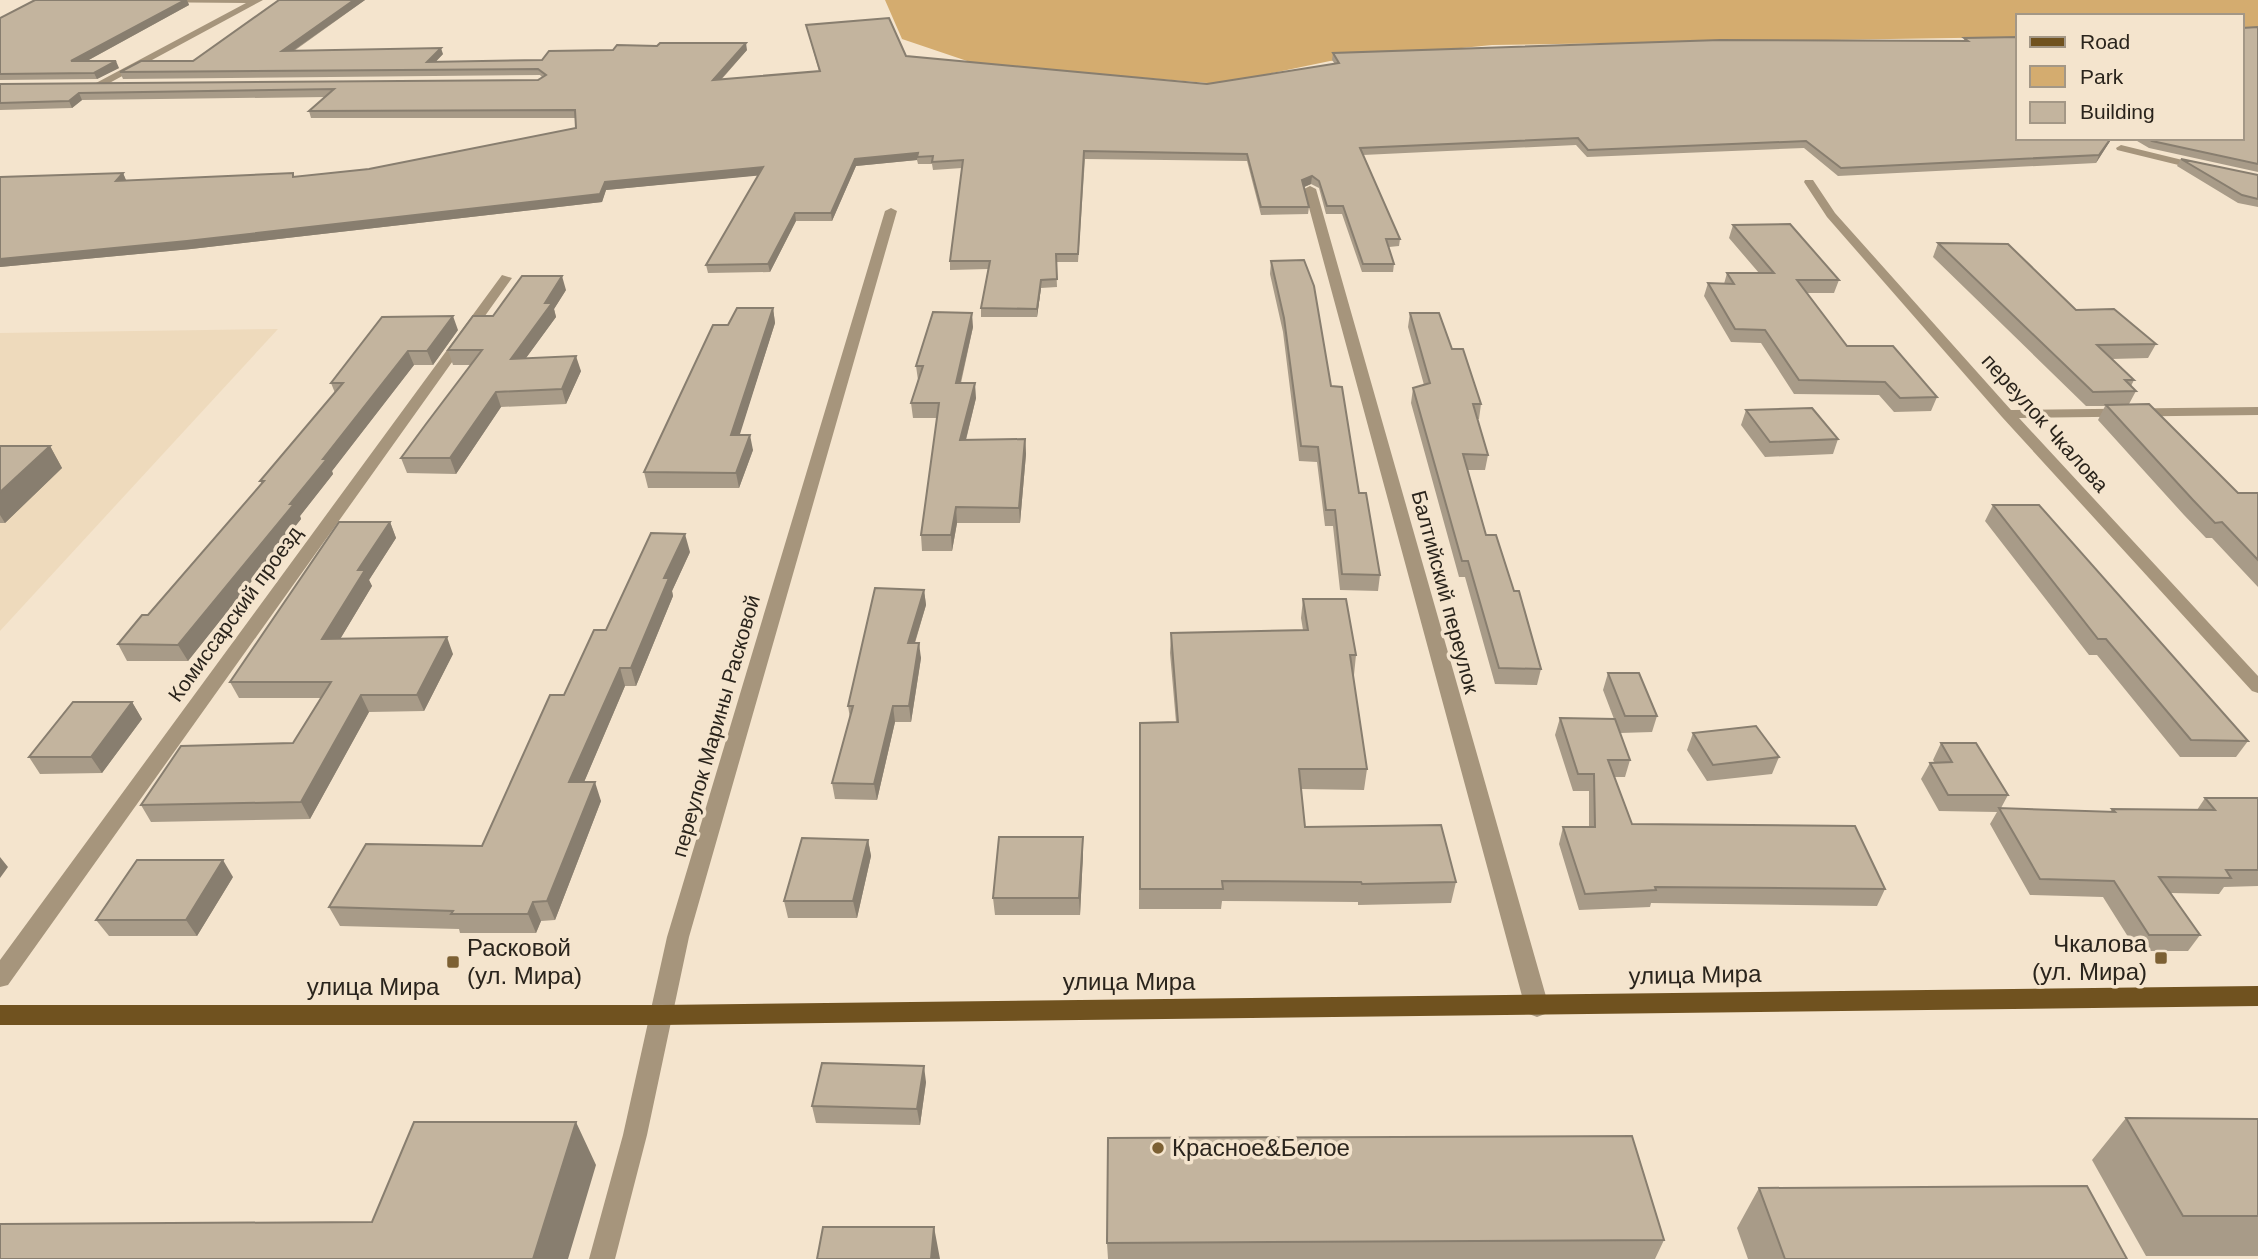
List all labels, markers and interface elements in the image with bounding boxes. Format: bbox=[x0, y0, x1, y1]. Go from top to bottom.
legend bbox=[2016, 14, 2244, 140]
text: Road bbox=[2080, 30, 2130, 53]
text: Park bbox=[2080, 65, 2124, 88]
text: Building bbox=[2080, 100, 2155, 123]
street label: переулок Чкалова bbox=[1977, 349, 2114, 497]
street label: Балтийский переулок bbox=[1407, 488, 1484, 697]
street label: Комиссарский проезд bbox=[163, 522, 306, 706]
street label: переулок Марины Расковой bbox=[667, 592, 764, 860]
place label: Чкалова (ул. Мира) bbox=[2032, 930, 2148, 985]
place label: Расковой (ул. Мира) bbox=[467, 934, 582, 989]
marker: Чкалова (ул. Мира) bbox=[2153, 950, 2169, 966]
marker: Расковой (ул. Мира) bbox=[445, 954, 461, 970]
street label: улица Мира bbox=[1628, 960, 1762, 989]
street label: улица Мира bbox=[1063, 968, 1196, 995]
street label: улица Мира bbox=[307, 973, 440, 1000]
place label: Красное&Белое bbox=[1172, 1134, 1350, 1161]
marker: Красное&Белое bbox=[1150, 1140, 1166, 1156]

